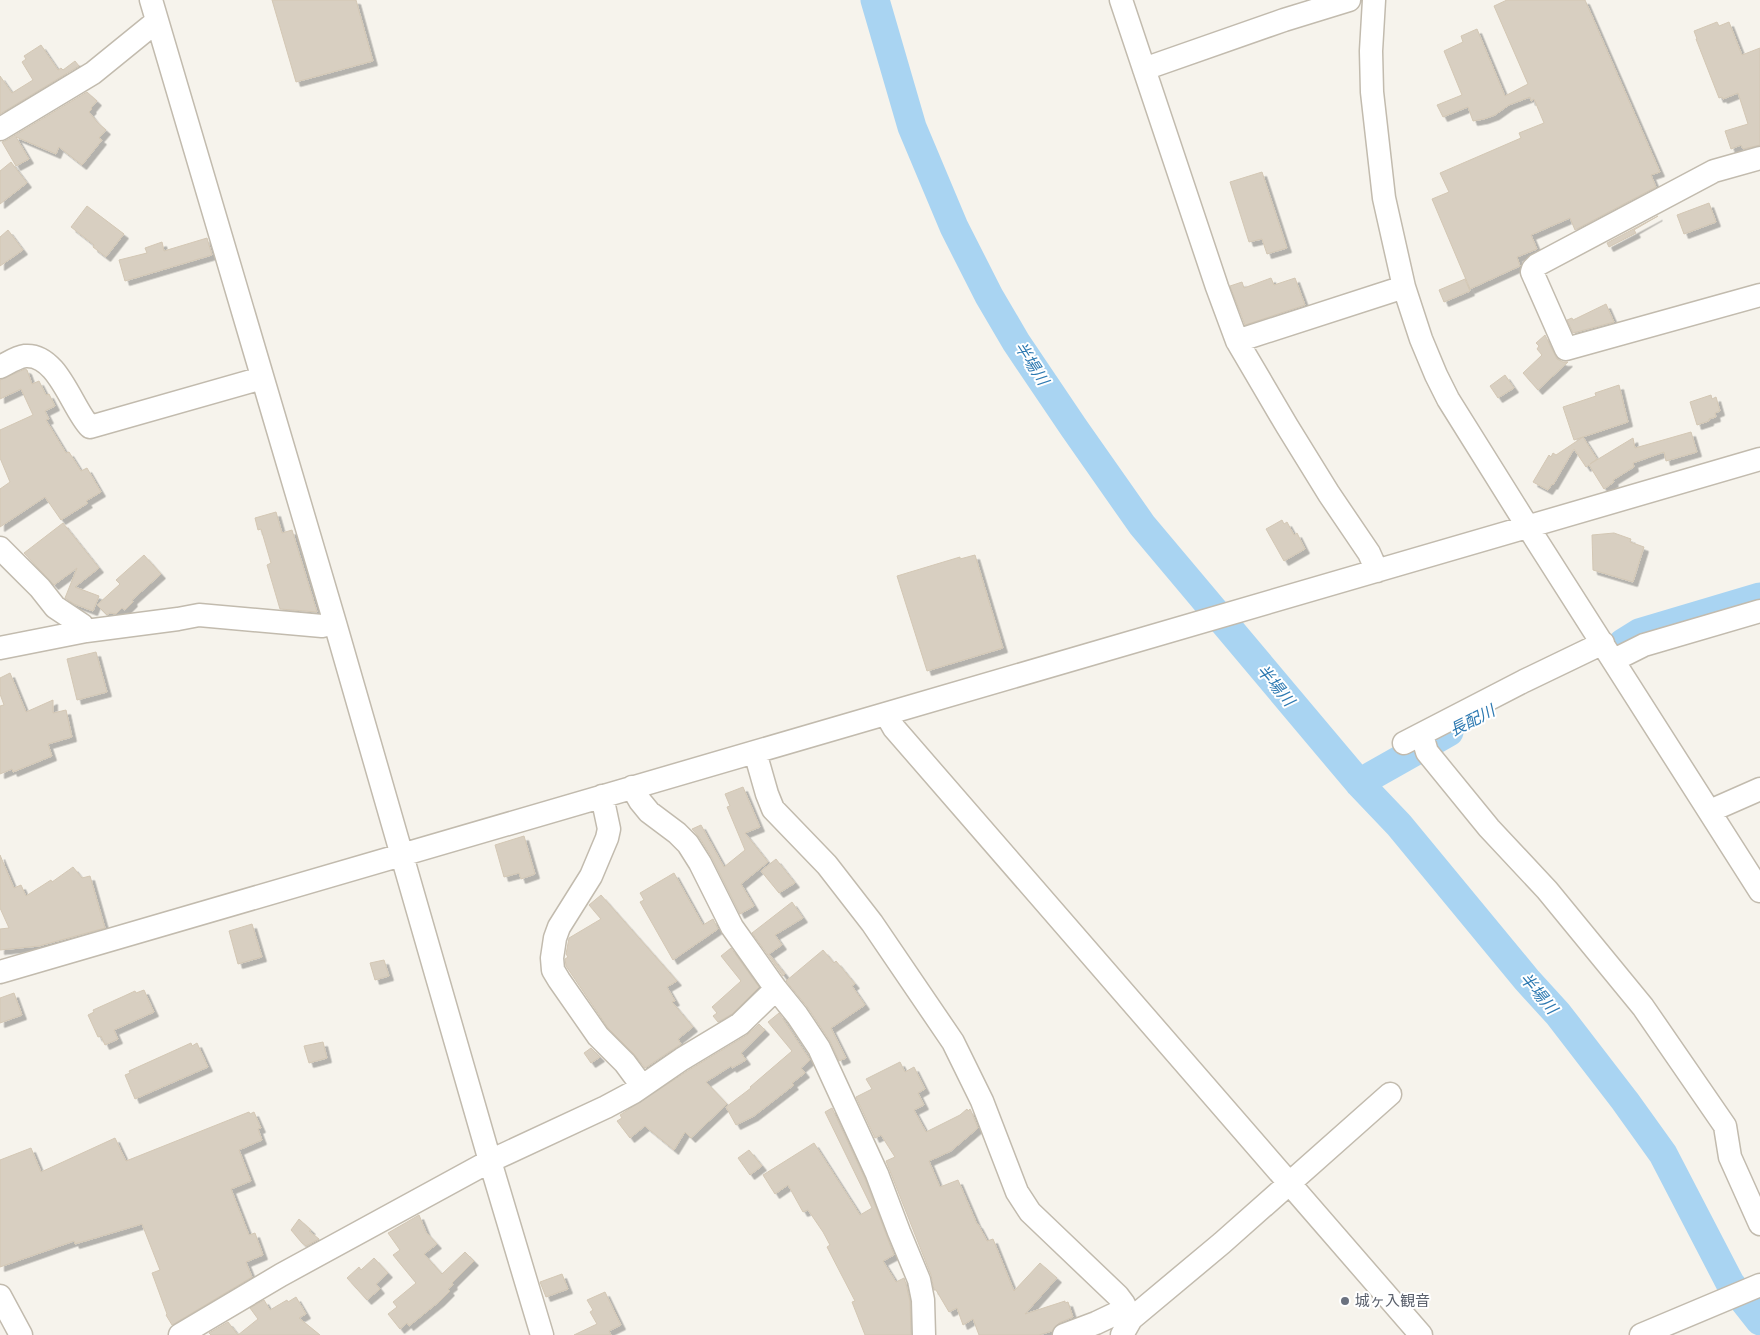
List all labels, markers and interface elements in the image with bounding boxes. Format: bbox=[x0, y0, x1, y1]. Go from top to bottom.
water label: 半場川 bbox=[1010, 337, 1055, 391]
water label: 半場川 bbox=[1252, 660, 1300, 712]
water label: 長配川 bbox=[1446, 699, 1500, 741]
water label: 半場川 bbox=[1515, 968, 1563, 1020]
place label: 城ヶ入観音 bbox=[1355, 1291, 1430, 1310]
marker: 城ヶ入観音 bbox=[1339, 1295, 1351, 1307]

